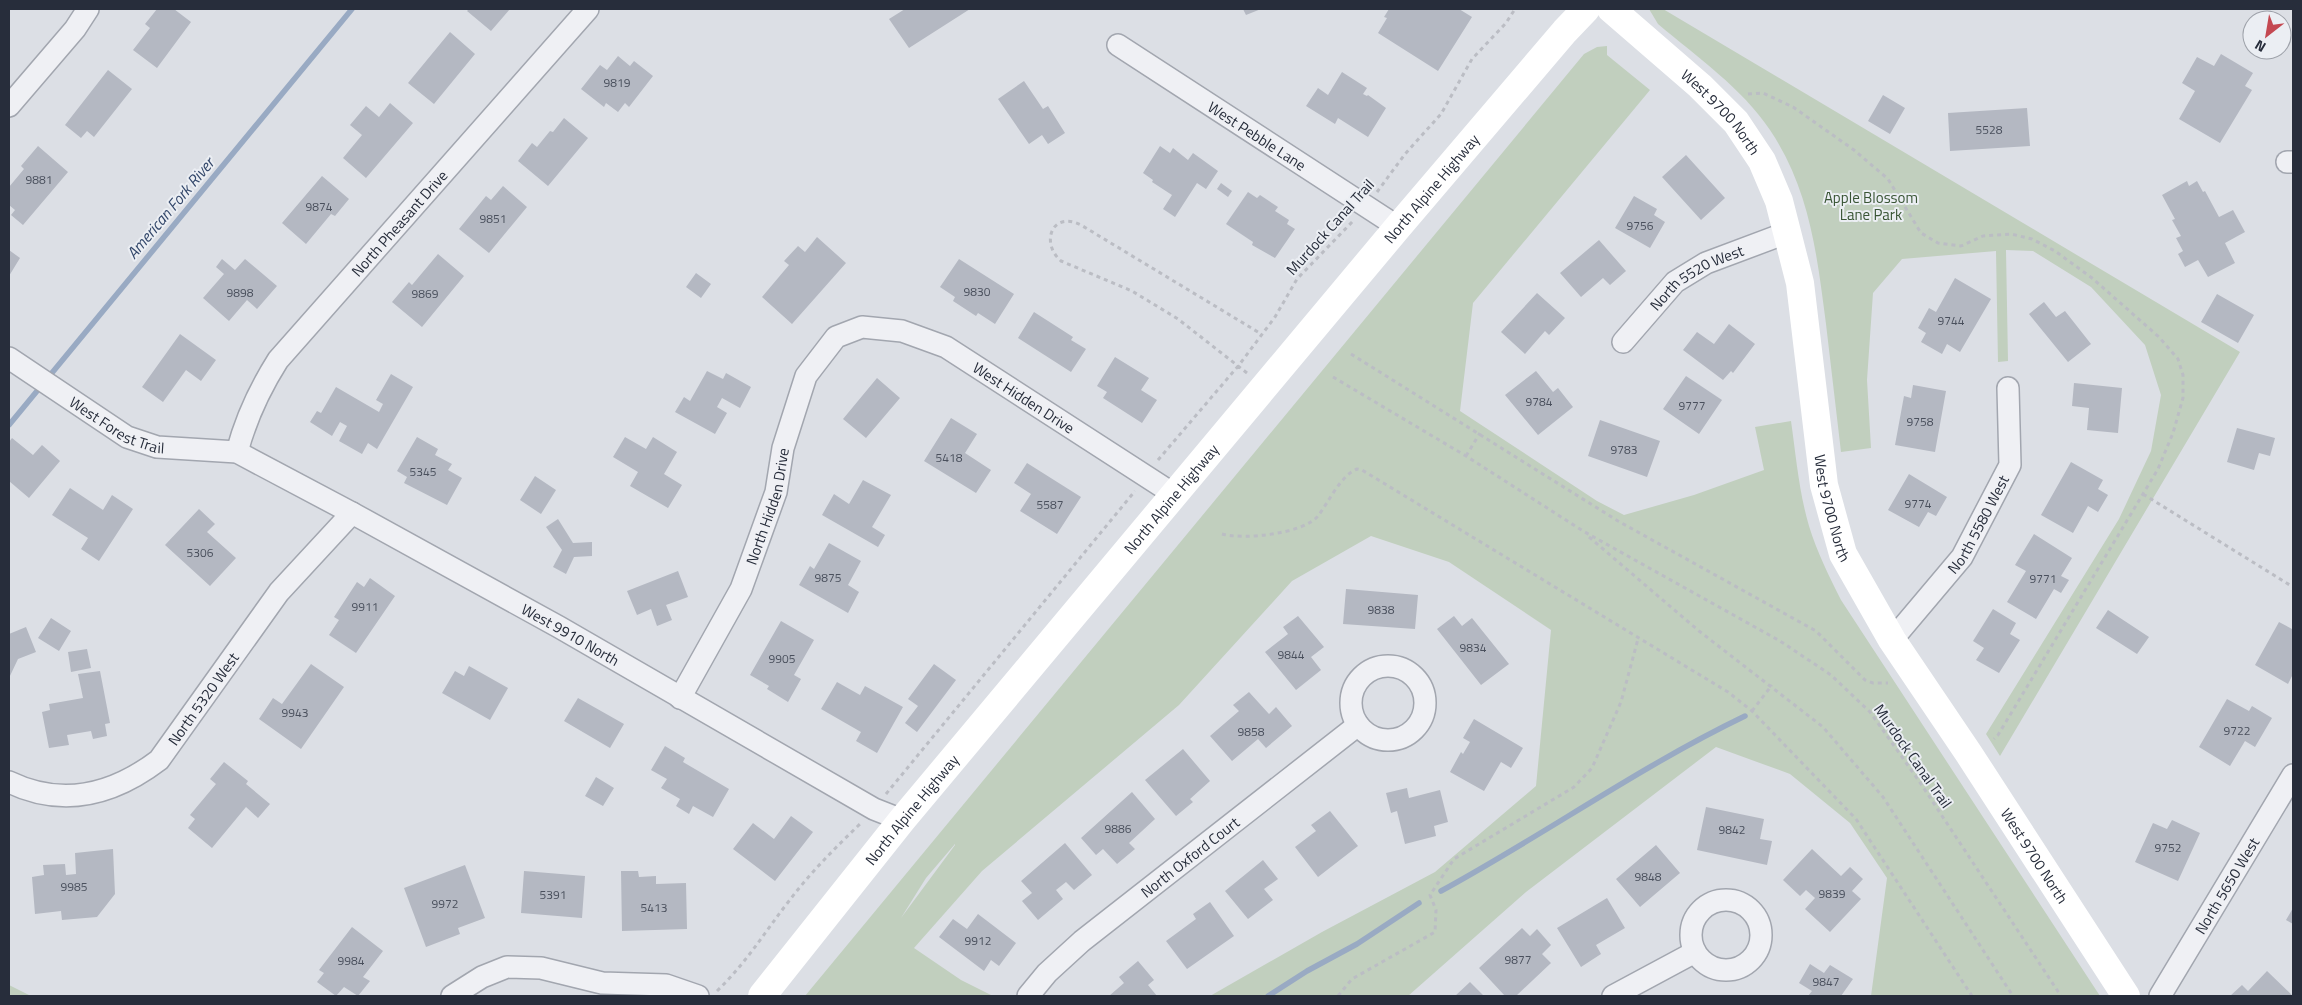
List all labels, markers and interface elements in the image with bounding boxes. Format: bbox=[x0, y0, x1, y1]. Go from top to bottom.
north arrow bbox=[2242, 10, 2292, 60]
text: N bbox=[2250, 35, 2270, 58]
street label: West 9700 North bbox=[1676, 63, 1766, 159]
house number: 9819 bbox=[604, 73, 631, 92]
street label: West Pebble Lane bbox=[1204, 95, 1311, 176]
house number: 5528 bbox=[1976, 120, 2003, 139]
street label: North Alpine Highway bbox=[1378, 128, 1484, 248]
water label: American Fork River bbox=[120, 151, 221, 264]
street label: North Pheasant Drive bbox=[345, 164, 453, 281]
house number: 9881 bbox=[26, 170, 52, 189]
street label: Murdock Canal Trail bbox=[1280, 174, 1380, 280]
park label: Apple Blossom Lane Park bbox=[1824, 186, 1918, 226]
house number: 9874 bbox=[306, 197, 333, 216]
house number: 9851 bbox=[480, 209, 506, 228]
house number: 9756 bbox=[1627, 216, 1654, 235]
street label: North 5520 West bbox=[1644, 238, 1747, 315]
house number: 9830 bbox=[964, 282, 991, 301]
house number: 9898 bbox=[227, 283, 254, 302]
house number: 9869 bbox=[412, 284, 439, 303]
house number: 9744 bbox=[1938, 311, 1965, 330]
street label: West Hidden Drive bbox=[968, 356, 1079, 439]
street label: West Forest Trail bbox=[65, 390, 165, 459]
house number: 9784 bbox=[1526, 392, 1553, 411]
house number: 9777 bbox=[1679, 396, 1705, 415]
house number: 9758 bbox=[1907, 412, 1934, 431]
street label: North Alpine Highway bbox=[1118, 438, 1224, 559]
house number: 9783 bbox=[1611, 440, 1637, 459]
street label: North Hidden Drive bbox=[739, 446, 794, 568]
house number: 5418 bbox=[936, 448, 963, 467]
street label: West 9700 North bbox=[1809, 453, 1857, 566]
house number: 5345 bbox=[410, 462, 437, 481]
street label: North 5580 West bbox=[1941, 470, 2015, 578]
house number: 9774 bbox=[1905, 494, 1932, 513]
house number: 5587 bbox=[1037, 495, 1063, 514]
house number: 5306 bbox=[187, 543, 214, 562]
house number: 9875 bbox=[815, 568, 842, 587]
house number: 9771 bbox=[2030, 569, 2056, 588]
house number: 9911 bbox=[352, 597, 378, 616]
street label: West 9910 North bbox=[517, 597, 624, 671]
house number: 9838 bbox=[1368, 600, 1395, 619]
house number: 9834 bbox=[1460, 638, 1487, 657]
house number: 9844 bbox=[1278, 645, 1305, 664]
street label: North 5320 West bbox=[162, 647, 245, 750]
house number: 9905 bbox=[769, 649, 796, 668]
street label: Murdock Canal Trail bbox=[1868, 699, 1958, 813]
house number: 9943 bbox=[282, 703, 308, 722]
house number: 9722 bbox=[2224, 721, 2250, 740]
house number: 9858 bbox=[1238, 722, 1265, 741]
street label: North Alpine Highway bbox=[859, 749, 964, 870]
street label: West 9700 North bbox=[1995, 803, 2074, 908]
street label: North Oxford Court bbox=[1135, 810, 1245, 903]
house number: 9886 bbox=[1105, 819, 1132, 838]
house number: 9842 bbox=[1719, 820, 1745, 839]
street label: North 5650 West bbox=[2188, 832, 2265, 938]
house number: 9752 bbox=[2155, 838, 2181, 857]
house number: 9848 bbox=[1635, 867, 1662, 886]
house number: 9985 bbox=[61, 877, 88, 896]
house number: 9839 bbox=[1819, 884, 1846, 903]
house number: 5391 bbox=[540, 885, 566, 904]
house number: 9972 bbox=[432, 894, 458, 913]
house number: 5413 bbox=[641, 898, 667, 917]
house number: 9912 bbox=[965, 931, 991, 950]
house number: 9877 bbox=[1505, 950, 1531, 969]
house number: 9984 bbox=[338, 951, 365, 970]
house number: 9847 bbox=[1813, 972, 1839, 991]

